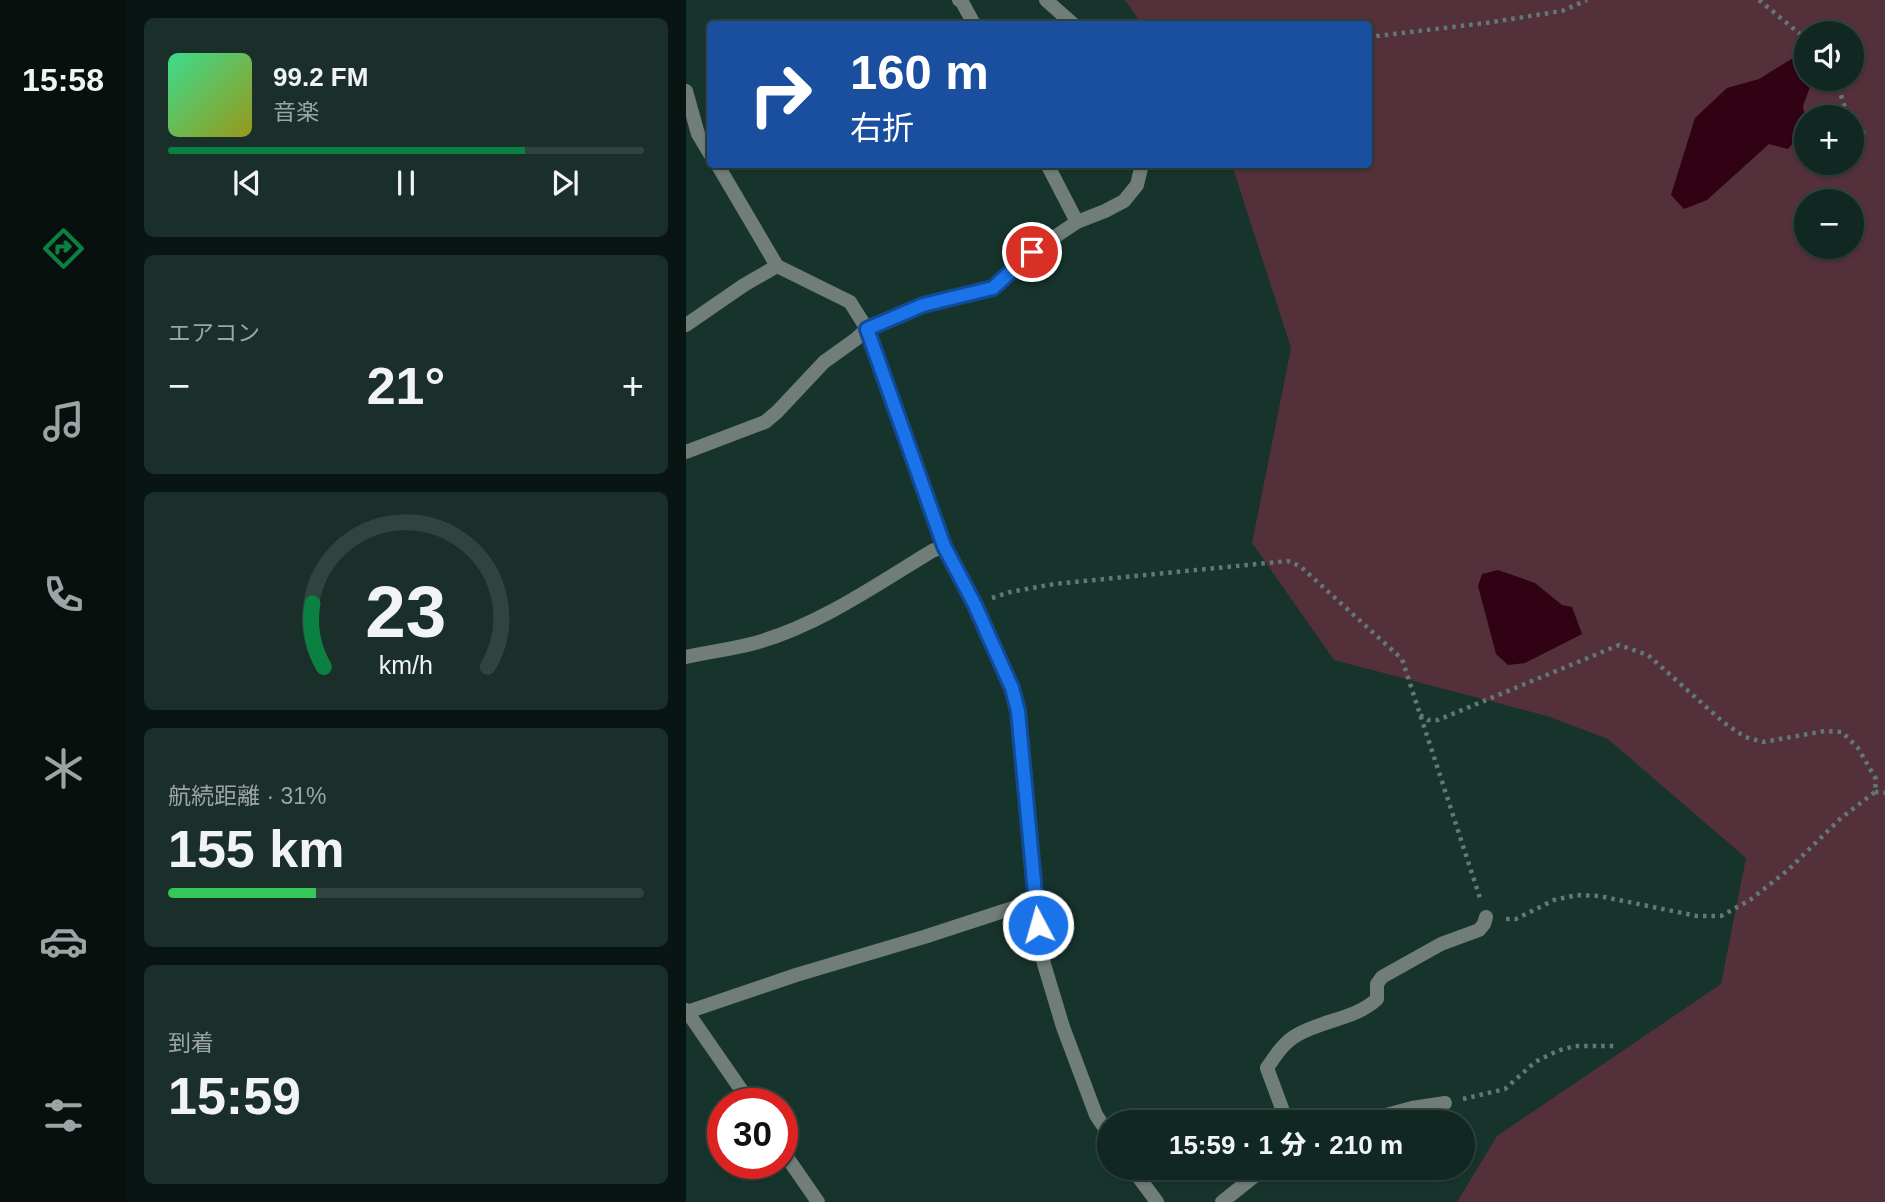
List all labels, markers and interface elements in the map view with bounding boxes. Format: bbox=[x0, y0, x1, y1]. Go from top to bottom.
map controls bbox=[1794, 21, 1864, 259]
button: sound bbox=[1794, 21, 1864, 91]
text: 160 m bbox=[850, 45, 989, 99]
icon: right bbox=[735, 49, 826, 140]
text: 15:58 bbox=[22, 62, 104, 98]
text: 99.2 FM bbox=[273, 62, 368, 92]
text: 音楽 bbox=[273, 99, 319, 125]
button: + bbox=[1794, 105, 1864, 175]
text: 右折 bbox=[850, 110, 914, 146]
icon: previous bbox=[228, 164, 266, 202]
icon: pause bbox=[387, 164, 425, 202]
icon: next bbox=[546, 164, 584, 202]
button: − bbox=[1794, 189, 1864, 259]
pin bbox=[1002, 222, 1062, 282]
icon: directions bbox=[39, 224, 88, 273]
icon: arrive bbox=[1013, 233, 1051, 271]
text: エアコン bbox=[168, 320, 260, 346]
text: 21° bbox=[367, 357, 445, 415]
text: − bbox=[168, 365, 190, 407]
text: + bbox=[622, 365, 644, 407]
icon: music bbox=[39, 397, 88, 446]
icon: phone bbox=[39, 570, 88, 619]
text: 23 bbox=[366, 571, 446, 652]
text: km/h bbox=[379, 651, 433, 679]
icon: climate bbox=[39, 744, 88, 793]
text: 航続距離 · 31% bbox=[168, 783, 326, 809]
text: 155 km bbox=[168, 820, 344, 878]
position arrow bbox=[1001, 888, 1075, 962]
icon: car bbox=[39, 917, 88, 966]
text: 到着 bbox=[168, 1030, 214, 1056]
text: 15:59 bbox=[168, 1067, 301, 1125]
speed limit sign: 30 bbox=[707, 1088, 798, 1179]
icon: filters bbox=[39, 1091, 88, 1140]
text: 15:59 · 1 分 · 210 m bbox=[1169, 1130, 1403, 1160]

